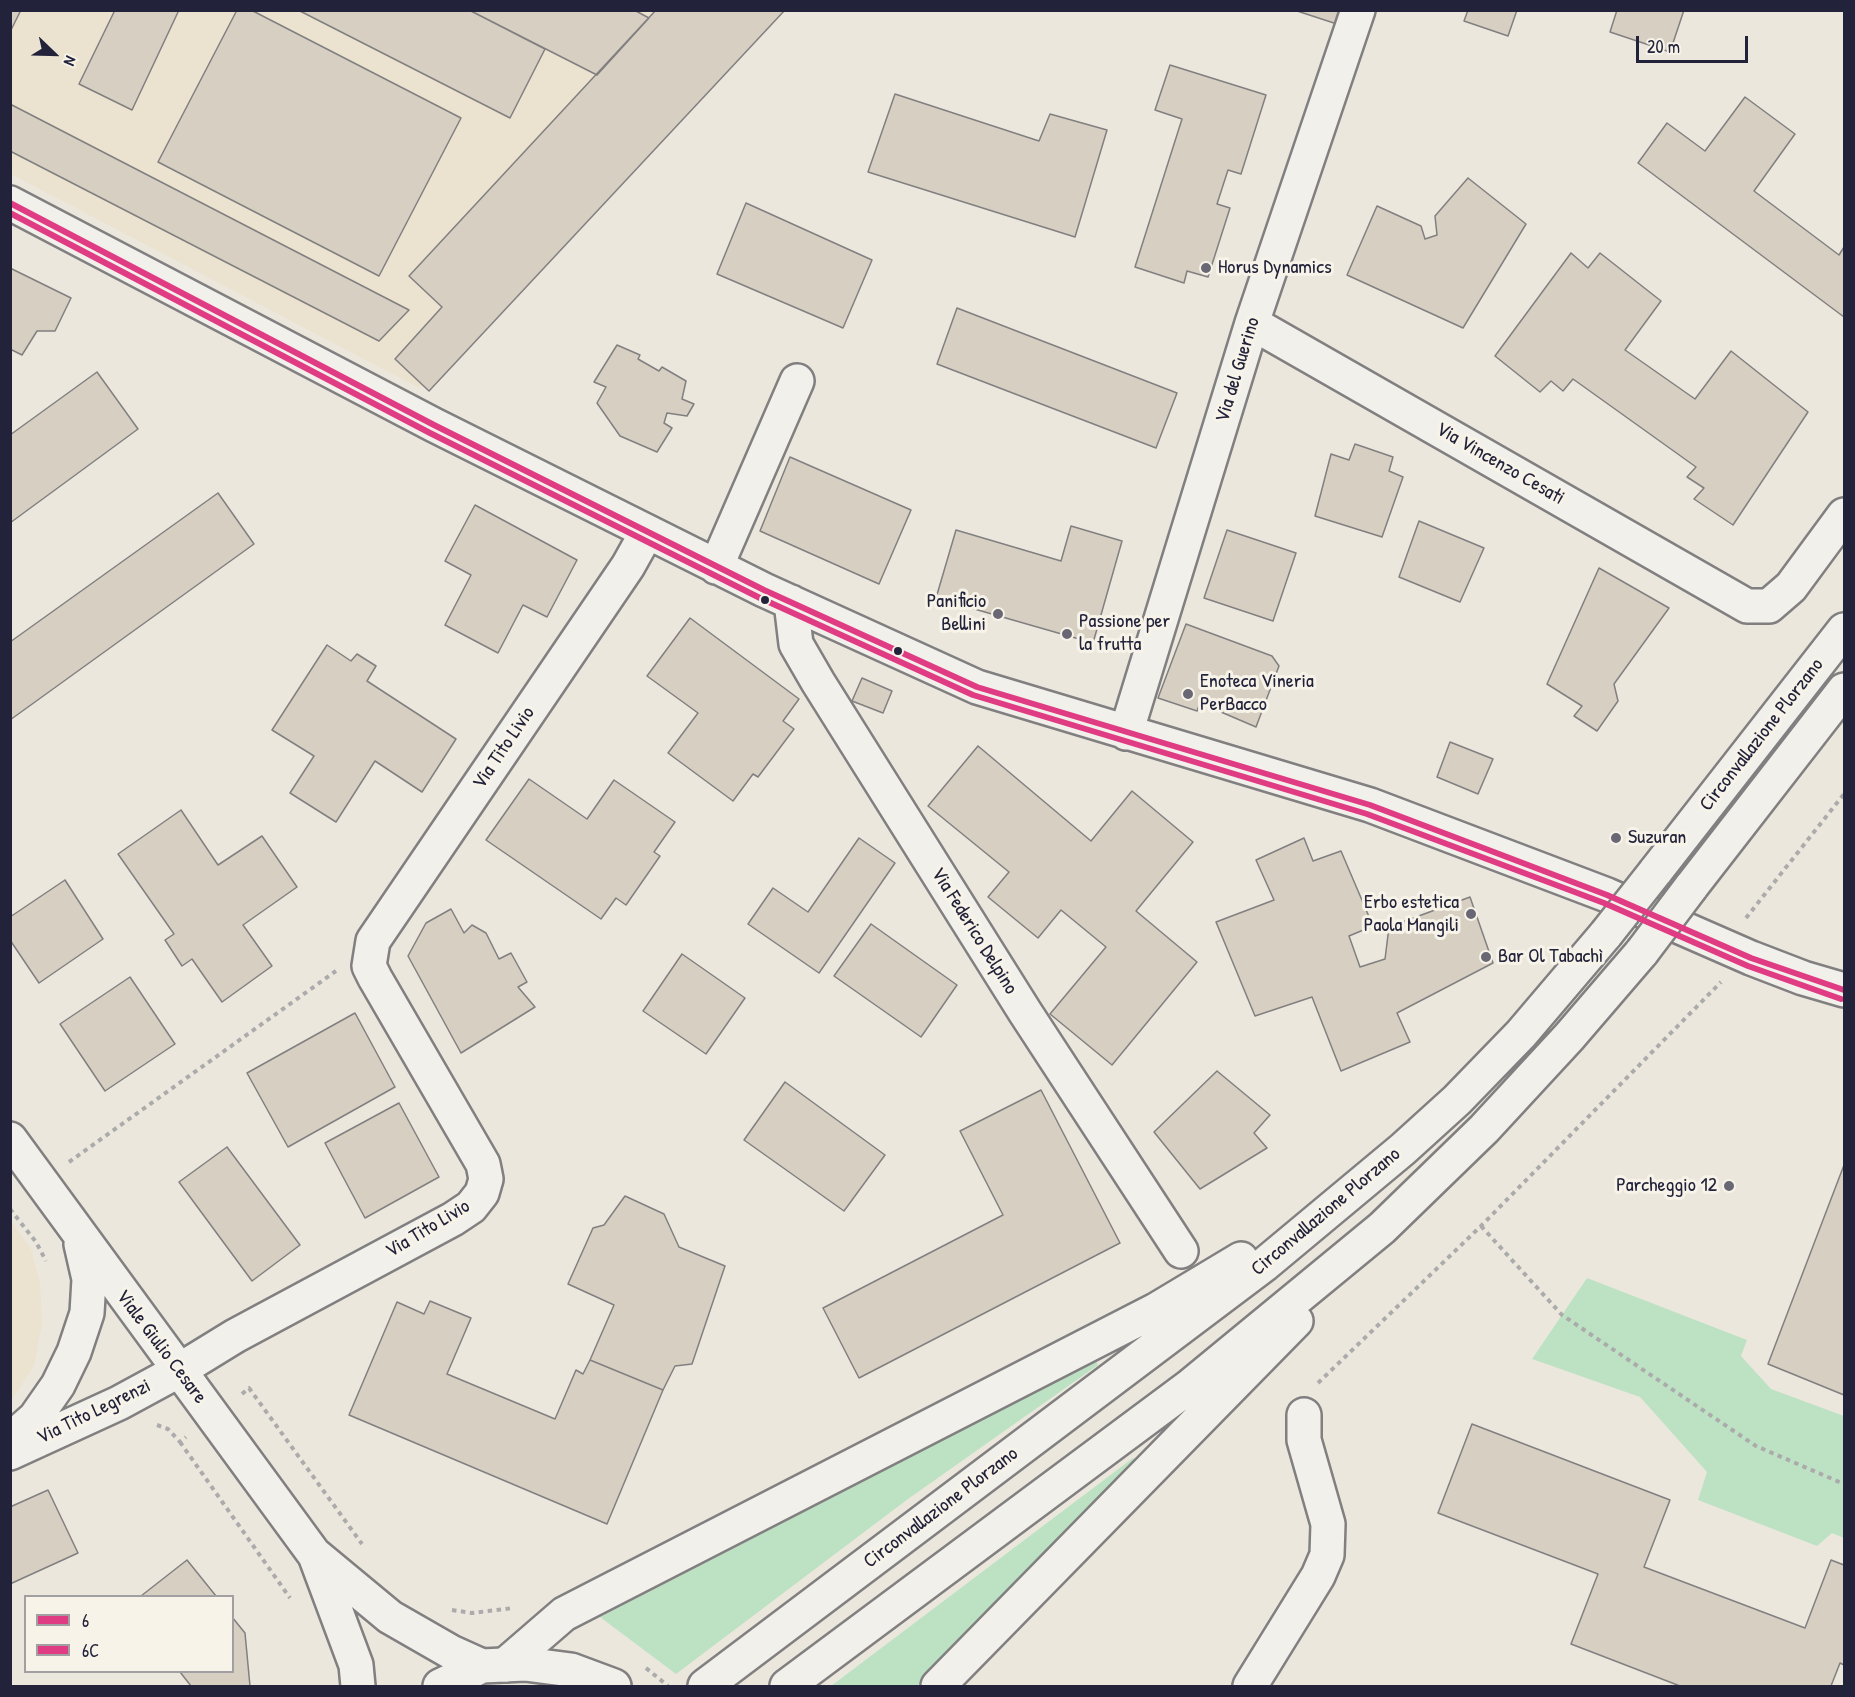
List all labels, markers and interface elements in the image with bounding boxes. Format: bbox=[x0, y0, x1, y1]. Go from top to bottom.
north arrow bbox=[24, 24, 84, 84]
scale bar bbox=[1639, 24, 1752, 62]
text: 20 m bbox=[1647, 34, 1680, 59]
text: N bbox=[59, 53, 82, 69]
place label: Horus Dynamics bbox=[1218, 256, 1332, 280]
marker: Horus Dynamics bbox=[1199, 261, 1213, 275]
street label: Via del Guerino bbox=[1211, 315, 1265, 425]
street label: Via Vincenzo Cesati bbox=[1431, 417, 1569, 511]
place label: Panificio Bellini bbox=[927, 590, 986, 637]
unlabelled marker bbox=[759, 594, 771, 606]
marker: Panificio Bellini bbox=[991, 607, 1005, 621]
place label: Passione per la frutta bbox=[1079, 610, 1170, 657]
marker: Passione per la frutta bbox=[1060, 627, 1074, 641]
unlabelled marker bbox=[892, 645, 904, 657]
street label: Circonvallazione Plorzano bbox=[1695, 654, 1829, 816]
place label: Enoteca Vineria PerBacco bbox=[1200, 670, 1314, 717]
marker: Enoteca Vineria PerBacco bbox=[1181, 687, 1195, 701]
street label: Via Tito Livio bbox=[468, 702, 540, 794]
place label: Suzuran bbox=[1628, 826, 1686, 850]
marker: Suzuran bbox=[1609, 831, 1623, 845]
street label: Via Federico Delpino bbox=[925, 863, 1023, 999]
place label: Erbo estetica Paola Mangili bbox=[1364, 891, 1459, 938]
marker: Erbo estetica Paola Mangili bbox=[1464, 907, 1478, 921]
place label: Bar Ol Tabachì bbox=[1498, 945, 1603, 969]
marker: Bar Ol Tabachì bbox=[1479, 950, 1493, 964]
street label: Circonvallazione Plorzano bbox=[1247, 1143, 1405, 1281]
place label: Parcheggio 12 bbox=[1616, 1174, 1717, 1198]
marker: Parcheggio 12 bbox=[1722, 1179, 1736, 1193]
street label: Via Tito Livio bbox=[382, 1195, 474, 1263]
street label: Viale Giulio Cesare bbox=[110, 1285, 212, 1409]
street label: Via Tito Legrenzi bbox=[33, 1374, 155, 1450]
street label: Circonvallazione Plorzano bbox=[859, 1442, 1023, 1574]
legend bbox=[24, 1595, 234, 1673]
text: 6 bbox=[82, 1608, 89, 1633]
text: 6C bbox=[82, 1638, 99, 1663]

